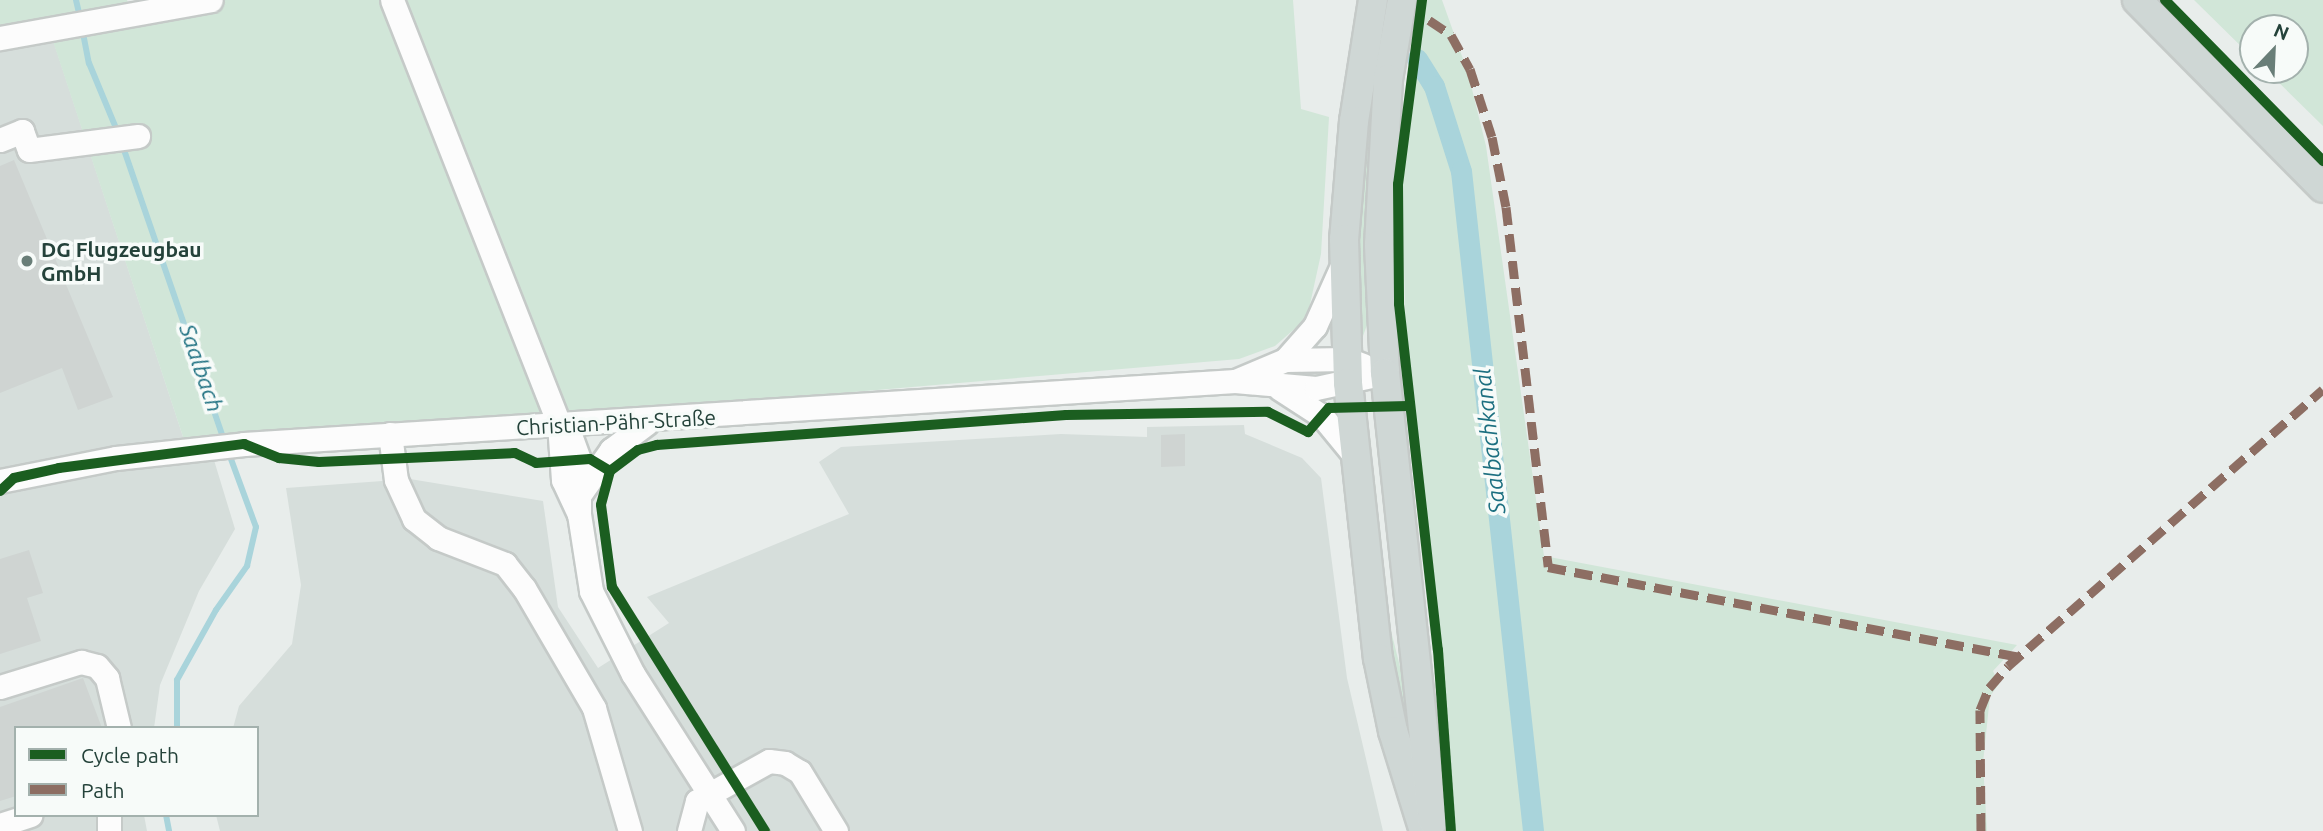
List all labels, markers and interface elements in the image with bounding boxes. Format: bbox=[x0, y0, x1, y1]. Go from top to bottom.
north arrow bbox=[2239, 14, 2309, 84]
text: N bbox=[2271, 19, 2292, 44]
place label: DG Flugzeugbau GmbH bbox=[41, 236, 202, 286]
marker: DG Flugzeugbau GmbH bbox=[19, 253, 35, 269]
water label: Saalbach bbox=[173, 320, 229, 416]
water label: Saalbachkanal bbox=[1469, 367, 1511, 515]
street label: Christian-Pähr-Straße bbox=[515, 404, 717, 440]
legend bbox=[14, 726, 259, 817]
text: Cycle path bbox=[81, 743, 179, 767]
text: Path bbox=[81, 778, 124, 802]

